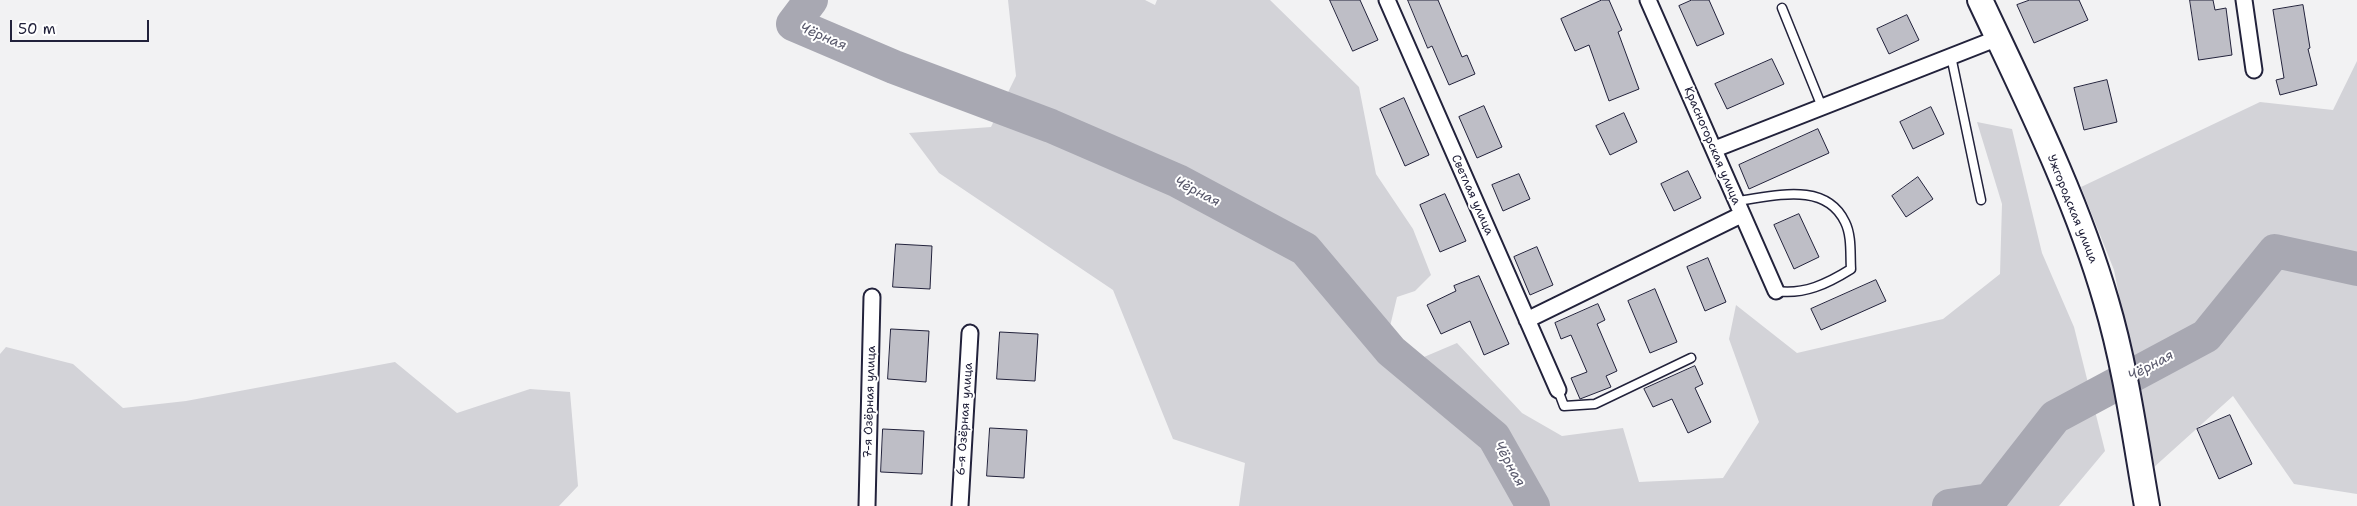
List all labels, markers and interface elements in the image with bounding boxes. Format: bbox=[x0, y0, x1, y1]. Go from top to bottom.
scale bar bbox=[12, 10, 151, 42]
text: 50 m bbox=[18, 19, 56, 39]
water label: Чёрная bbox=[797, 20, 849, 54]
street label: Красногорская улица bbox=[1681, 85, 1743, 207]
street label: Светлая улица bbox=[1448, 153, 1496, 237]
street label: Ужгородская улица bbox=[2044, 153, 2100, 265]
water label: Чёрная bbox=[1171, 173, 1223, 211]
street label: 7-я Озёрная улица bbox=[861, 345, 879, 459]
water label: Чёрная bbox=[2125, 347, 2177, 385]
street label: 6-я Озёрная улица bbox=[954, 362, 976, 476]
water label: Чёрная bbox=[1490, 438, 1528, 490]

